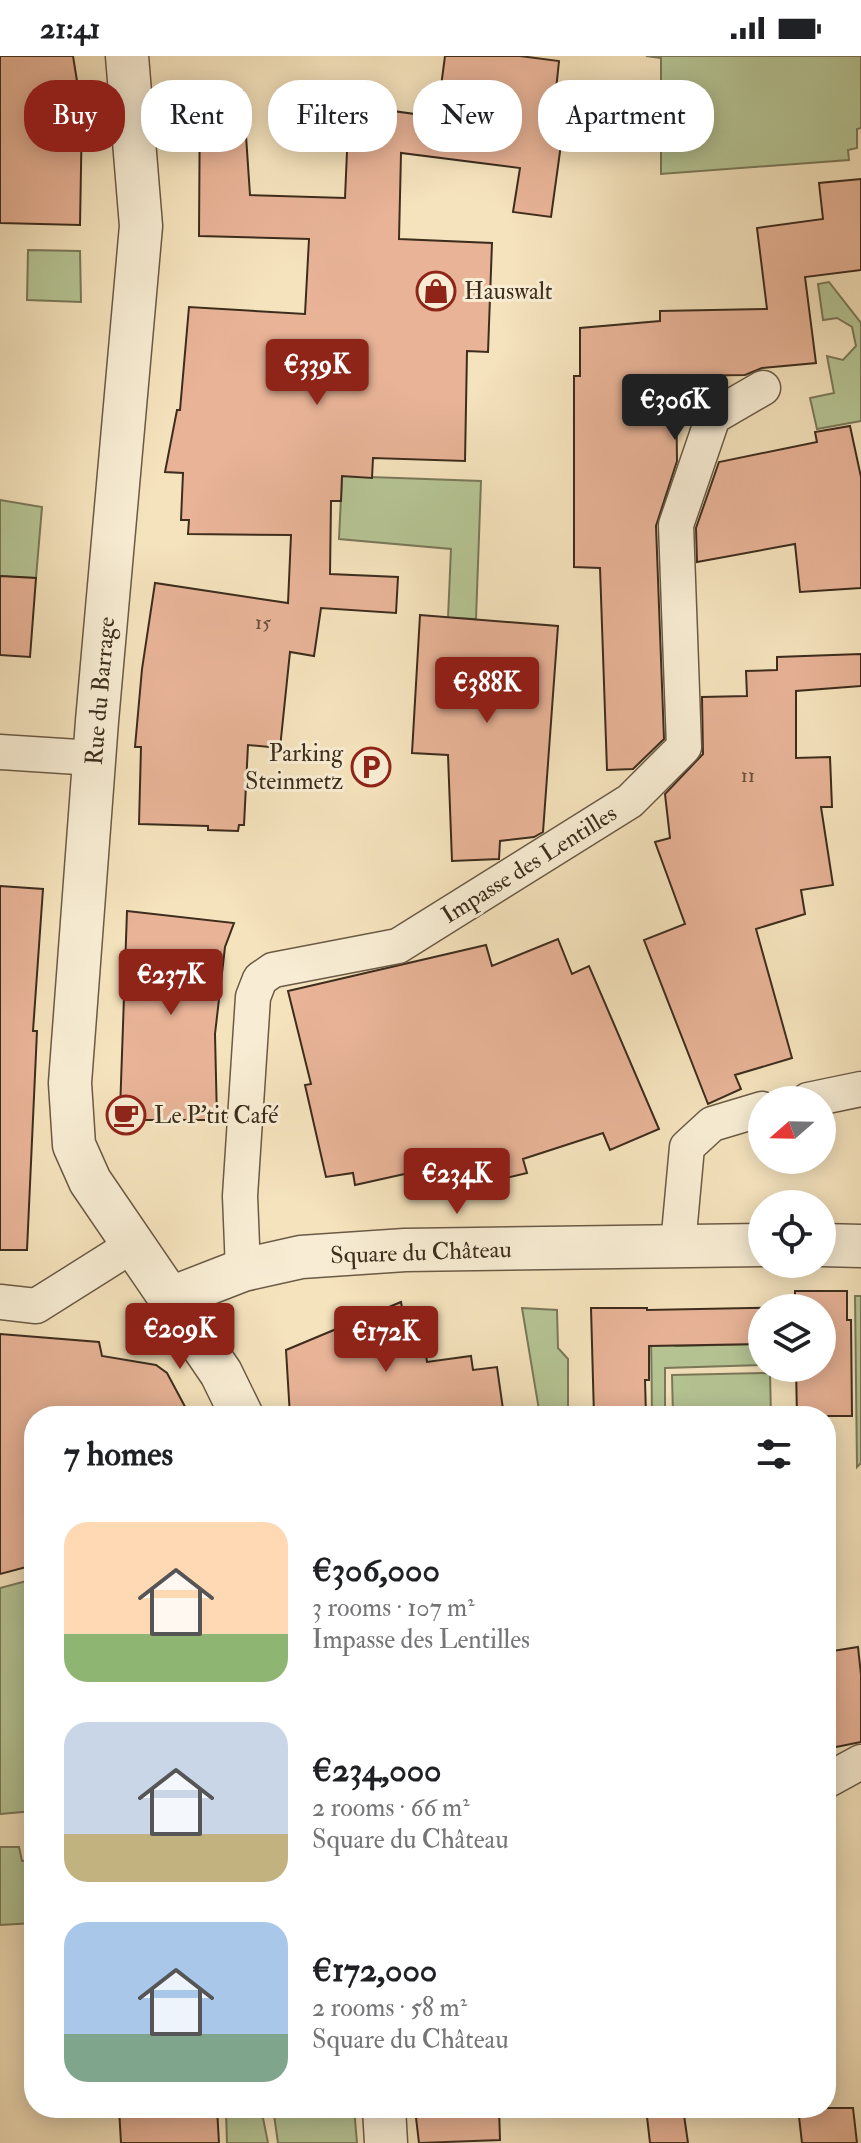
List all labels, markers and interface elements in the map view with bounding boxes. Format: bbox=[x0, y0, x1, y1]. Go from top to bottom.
text: 21:41 bbox=[40, 10, 100, 47]
chip: Buy bbox=[24, 80, 125, 152]
chip: Rent bbox=[141, 80, 252, 152]
chip: Filters bbox=[268, 80, 397, 152]
chip: New bbox=[413, 80, 522, 152]
chip: Apartment bbox=[538, 80, 714, 152]
shop icon: Hauswalt bbox=[415, 270, 457, 312]
place label: Hauswalt bbox=[464, 276, 553, 307]
pin: €339K bbox=[261, 339, 373, 407]
text: €339K bbox=[284, 349, 350, 381]
pin: €306K bbox=[619, 374, 731, 442]
text: €306K bbox=[640, 384, 710, 416]
house number: 15 bbox=[255, 610, 271, 635]
street label: Rue du Barrage bbox=[79, 616, 122, 767]
pin: €388K bbox=[431, 657, 543, 725]
text: €388K bbox=[453, 667, 521, 699]
place label: Parking Steinmetz bbox=[245, 738, 344, 797]
parking icon: Parking Steinmetz bbox=[350, 746, 392, 788]
house number: 11 bbox=[741, 763, 755, 788]
street label: Impasse des Lentilles bbox=[436, 798, 623, 931]
pin: €237K bbox=[115, 949, 227, 1017]
text: €237K bbox=[137, 959, 205, 991]
north arrow bbox=[748, 1086, 836, 1174]
map controls bbox=[748, 1086, 836, 1382]
cafe icon: Le P'tit Café bbox=[105, 1094, 147, 1136]
place label: Le P'tit Café bbox=[154, 1100, 279, 1131]
pin: €234K bbox=[401, 1148, 513, 1216]
text: €234K bbox=[422, 1158, 492, 1190]
button: locate bbox=[748, 1190, 836, 1278]
street label: Square du Château bbox=[330, 1234, 512, 1271]
button: layers bbox=[748, 1294, 836, 1382]
pin: €209K bbox=[124, 1303, 236, 1371]
pin: €172K bbox=[330, 1306, 442, 1374]
text: €209K bbox=[143, 1313, 217, 1345]
text: €172K bbox=[352, 1316, 420, 1348]
icon: filters bbox=[752, 1432, 796, 1476]
text: 7 homes bbox=[64, 1433, 173, 1476]
text: €306,000 bbox=[312, 1549, 440, 1592]
icon: home bbox=[128, 1554, 224, 1650]
text: 3 rooms · 107 m² bbox=[312, 1592, 475, 1624]
text: Impasse des Lentilles bbox=[312, 1624, 530, 1656]
text: €234,000 bbox=[312, 1749, 442, 1792]
icon: home bbox=[128, 1754, 224, 1850]
text: 2 rooms · 66 m² bbox=[312, 1792, 470, 1824]
text: Square du Château bbox=[312, 1824, 509, 1856]
text: €172,000 bbox=[312, 1949, 437, 1992]
icon: home bbox=[128, 1954, 224, 2050]
text: 2 rooms · 58 m² bbox=[312, 1992, 467, 2024]
text: Square du Château bbox=[312, 2024, 509, 2056]

